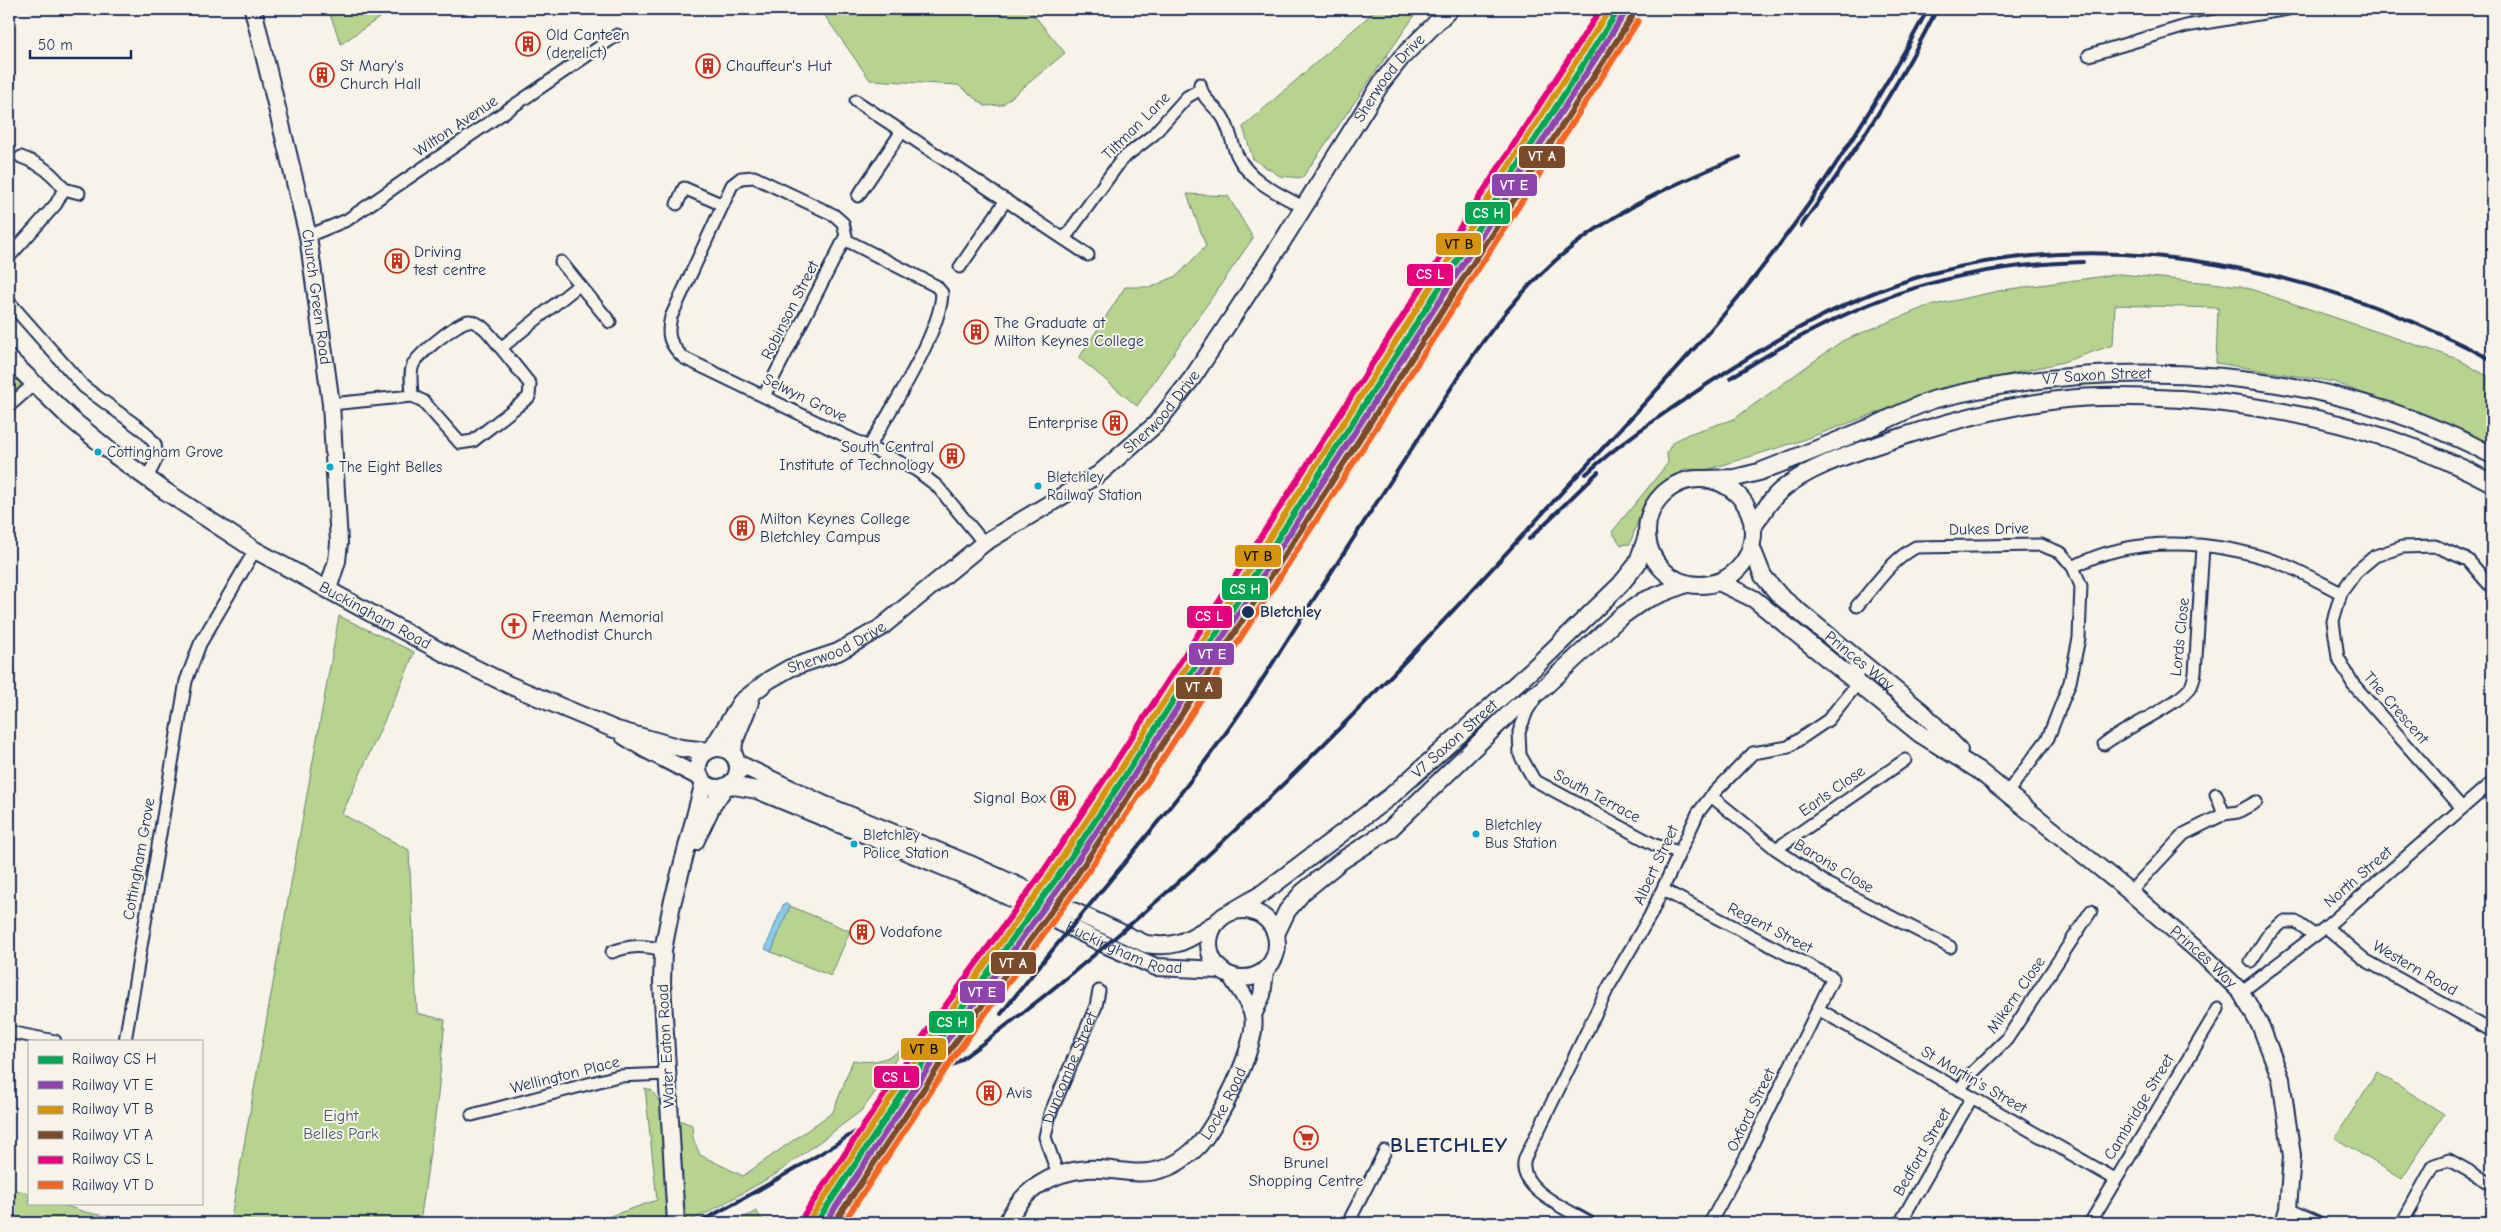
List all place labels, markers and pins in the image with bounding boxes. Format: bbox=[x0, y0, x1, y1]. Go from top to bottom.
place label: Old Canteen (derelict) bbox=[546, 26, 630, 62]
building icon: Old Canteen (derelict) bbox=[515, 31, 541, 57]
building icon: Chauffeur's Hut bbox=[695, 53, 721, 79]
place label: St Mary's Church Hall bbox=[340, 57, 421, 93]
place label: Chauffeur's Hut bbox=[726, 57, 832, 75]
building icon: St Mary's Church Hall bbox=[309, 62, 335, 88]
place label: Driving test centre bbox=[413, 243, 486, 279]
building icon: Driving test centre bbox=[384, 248, 410, 274]
place label: The Graduate at Milton Keynes College bbox=[994, 314, 1144, 350]
building icon: The Graduate at Milton Keynes College bbox=[963, 319, 989, 345]
building icon: Enterprise bbox=[1102, 410, 1128, 436]
place label: Enterprise bbox=[1028, 414, 1098, 432]
place label: South Central Institute of Technology bbox=[779, 438, 935, 474]
place label: Cottingham Grove bbox=[107, 443, 224, 461]
building icon: South Central Institute of Technology bbox=[939, 443, 965, 469]
marker: Cottingham Grove bbox=[93, 447, 103, 457]
place label: The Eight Belles bbox=[339, 458, 442, 476]
marker: The Eight Belles bbox=[325, 462, 335, 472]
place label: Bletchley Railway Station bbox=[1047, 468, 1142, 504]
marker: Bletchley Railway Station bbox=[1033, 481, 1043, 491]
place label: Milton Keynes College Bletchley Campus bbox=[760, 510, 910, 546]
building icon: Milton Keynes College Bletchley Campus bbox=[729, 515, 755, 541]
place label: Bletchley bbox=[1260, 603, 1322, 621]
marker: Bletchley bbox=[1240, 604, 1256, 620]
place label: Freeman Memorial Methodist Church bbox=[532, 608, 664, 644]
church icon: Freeman Memorial Methodist Church bbox=[501, 613, 527, 639]
building icon: Signal Box bbox=[1050, 785, 1076, 811]
place label: Signal Box bbox=[974, 789, 1046, 807]
place label: Bletchley Bus Station bbox=[1485, 816, 1557, 852]
place label: Bletchley Police Station bbox=[863, 826, 949, 862]
marker: Bletchley Bus Station bbox=[1471, 829, 1481, 839]
marker: Bletchley Police Station bbox=[849, 839, 859, 849]
building icon: Vodafone bbox=[849, 919, 875, 945]
place label: Vodafone bbox=[880, 923, 942, 941]
building icon: Avis bbox=[976, 1080, 1002, 1106]
place label: Avis bbox=[1006, 1084, 1033, 1102]
supermarket icon: Brunel Shopping Centre bbox=[1293, 1125, 1319, 1151]
place label: Brunel Shopping Centre bbox=[1249, 1154, 1363, 1190]

